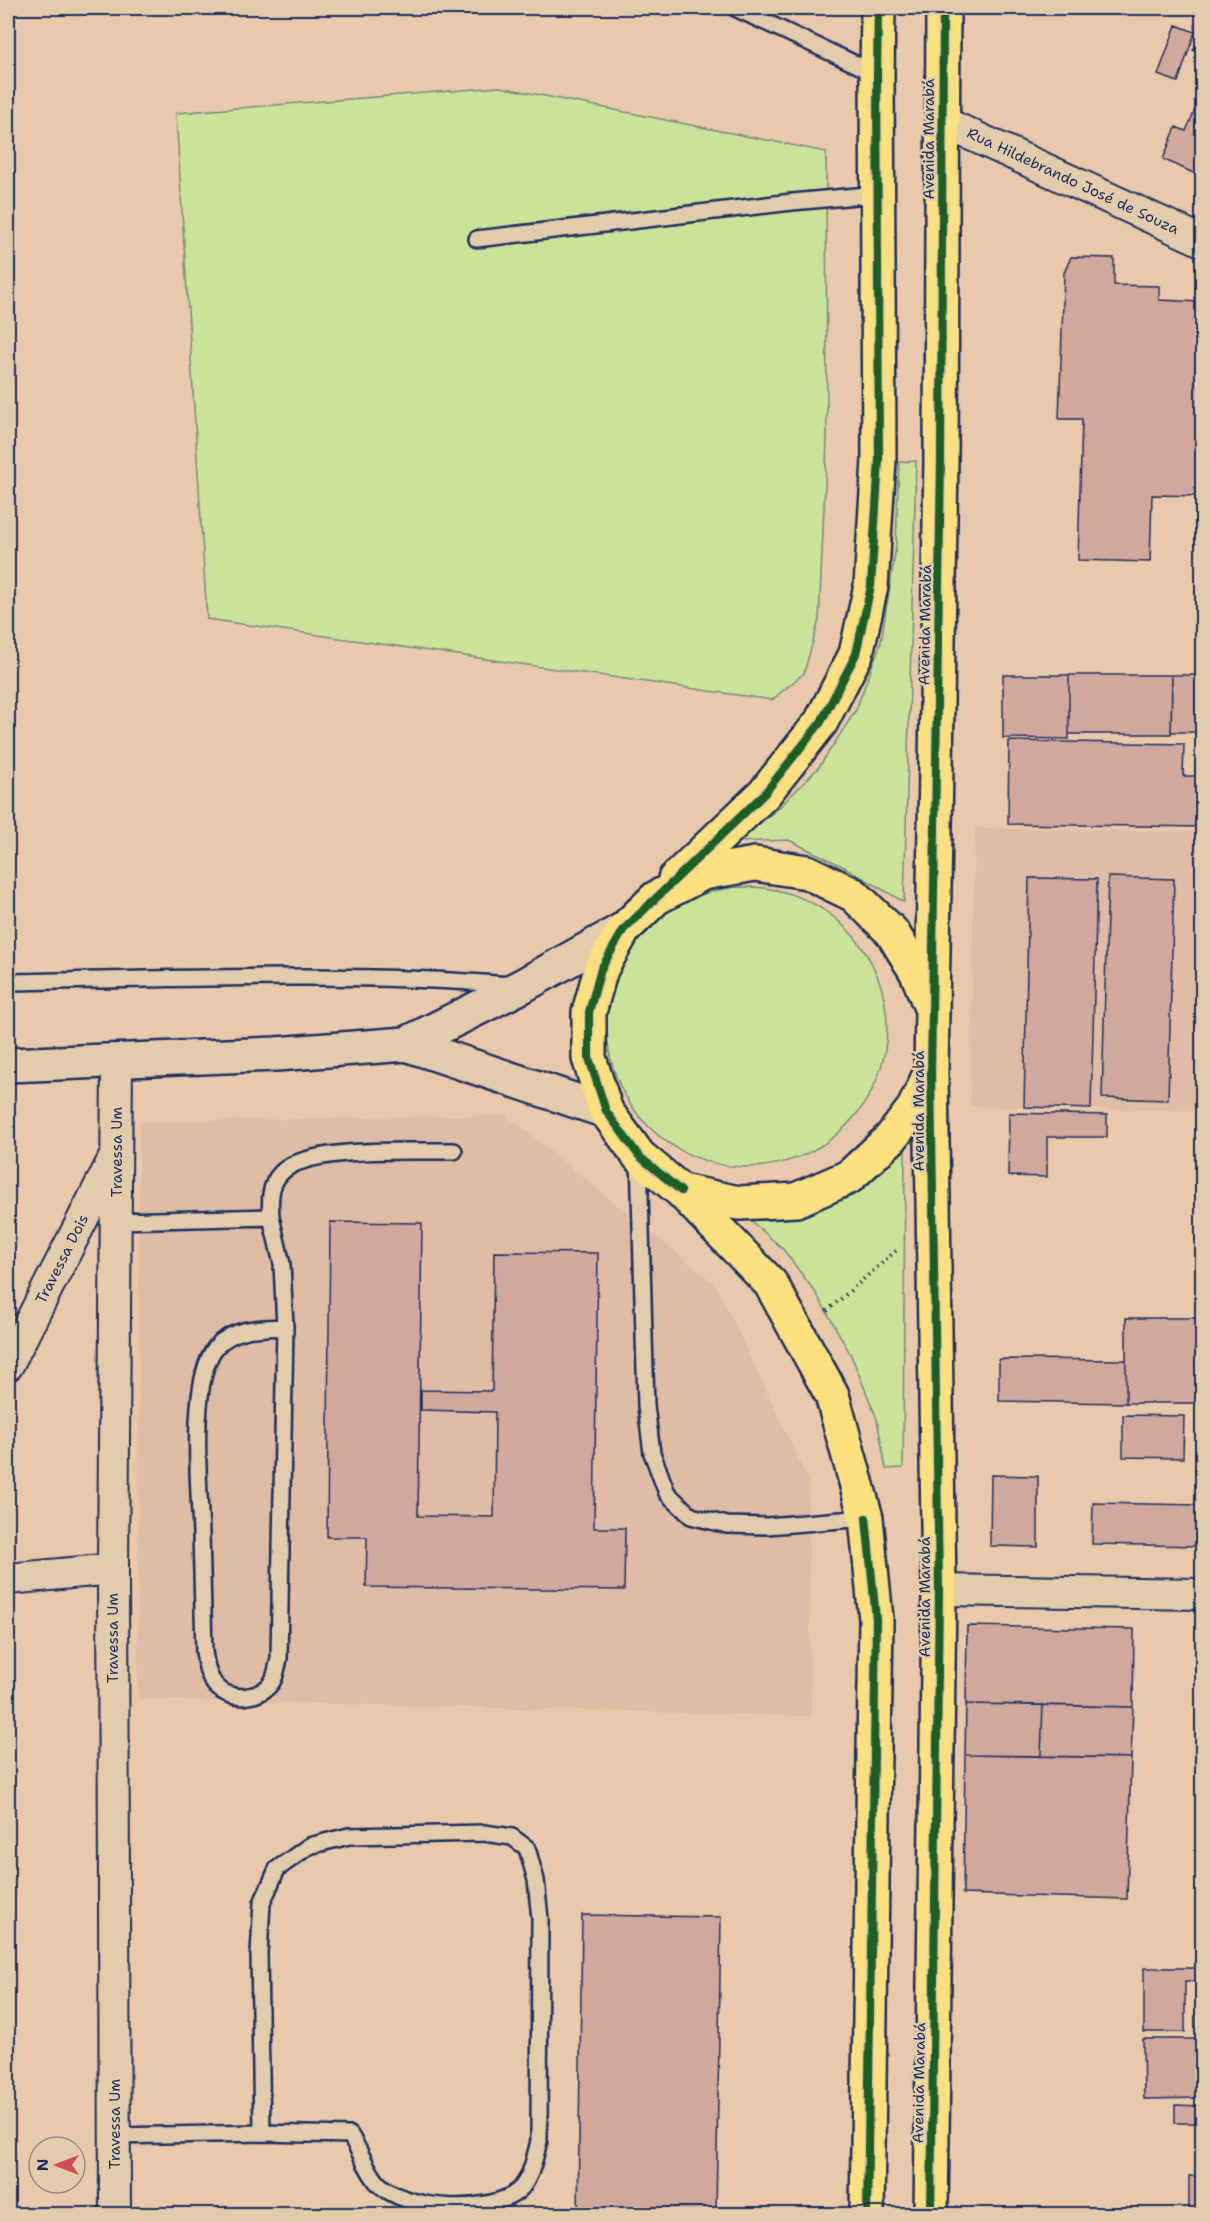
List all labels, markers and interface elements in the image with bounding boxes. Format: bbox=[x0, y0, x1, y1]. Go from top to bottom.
street label: Avenida Marabá bbox=[919, 78, 939, 199]
street label: Rua Hildebrando José de Souza bbox=[964, 123, 1183, 239]
street label: Avenida Marabá bbox=[914, 564, 936, 686]
street label: Avenida Marabá bbox=[909, 1050, 929, 1171]
street label: Travessa Um bbox=[107, 1107, 127, 1197]
street label: Travessa Dois bbox=[31, 1211, 93, 1307]
street label: Avenida Marabá bbox=[915, 1536, 935, 1657]
street label: Travessa Um bbox=[103, 1593, 123, 1683]
street label: Avenida Marabá bbox=[908, 2022, 930, 2144]
street label: Travessa Um bbox=[105, 2079, 125, 2169]
north arrow bbox=[27, 2135, 87, 2195]
text: N bbox=[32, 2159, 53, 2171]

